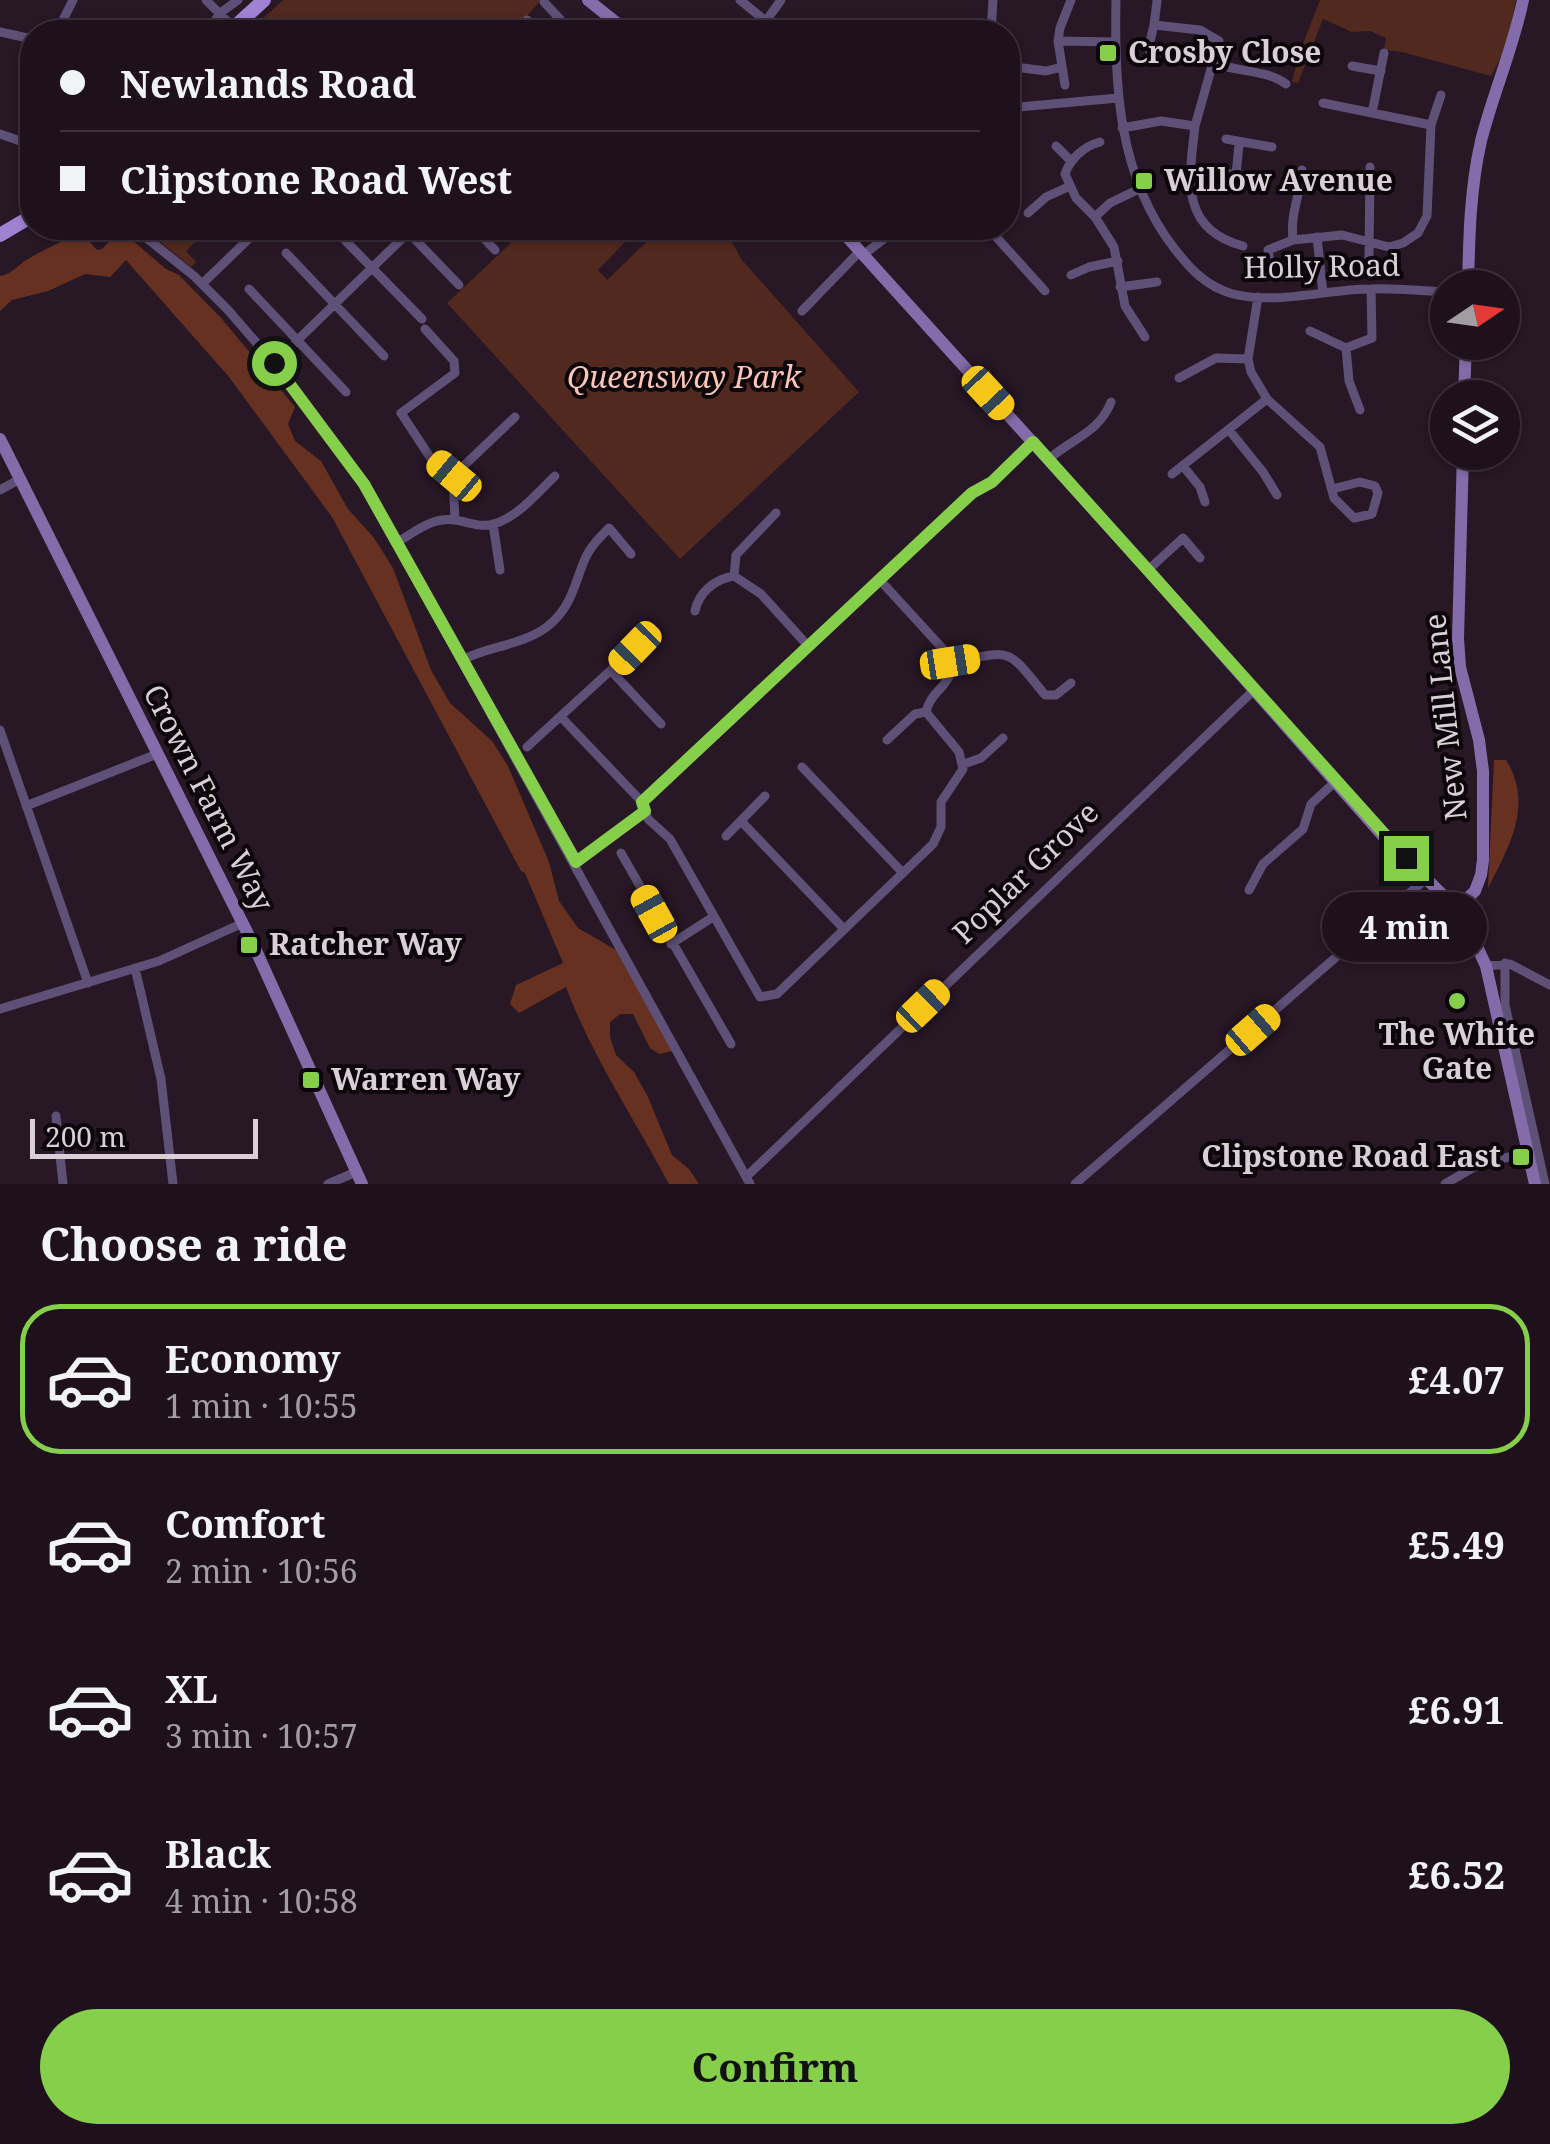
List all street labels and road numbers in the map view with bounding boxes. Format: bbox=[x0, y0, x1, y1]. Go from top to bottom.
street label: Holly Road bbox=[1243, 244, 1401, 287]
street label: New Mill Lane bbox=[1413, 612, 1476, 823]
street label: Crown Farm Way bbox=[135, 677, 284, 918]
street label: Poplar Grove bbox=[943, 792, 1107, 952]

